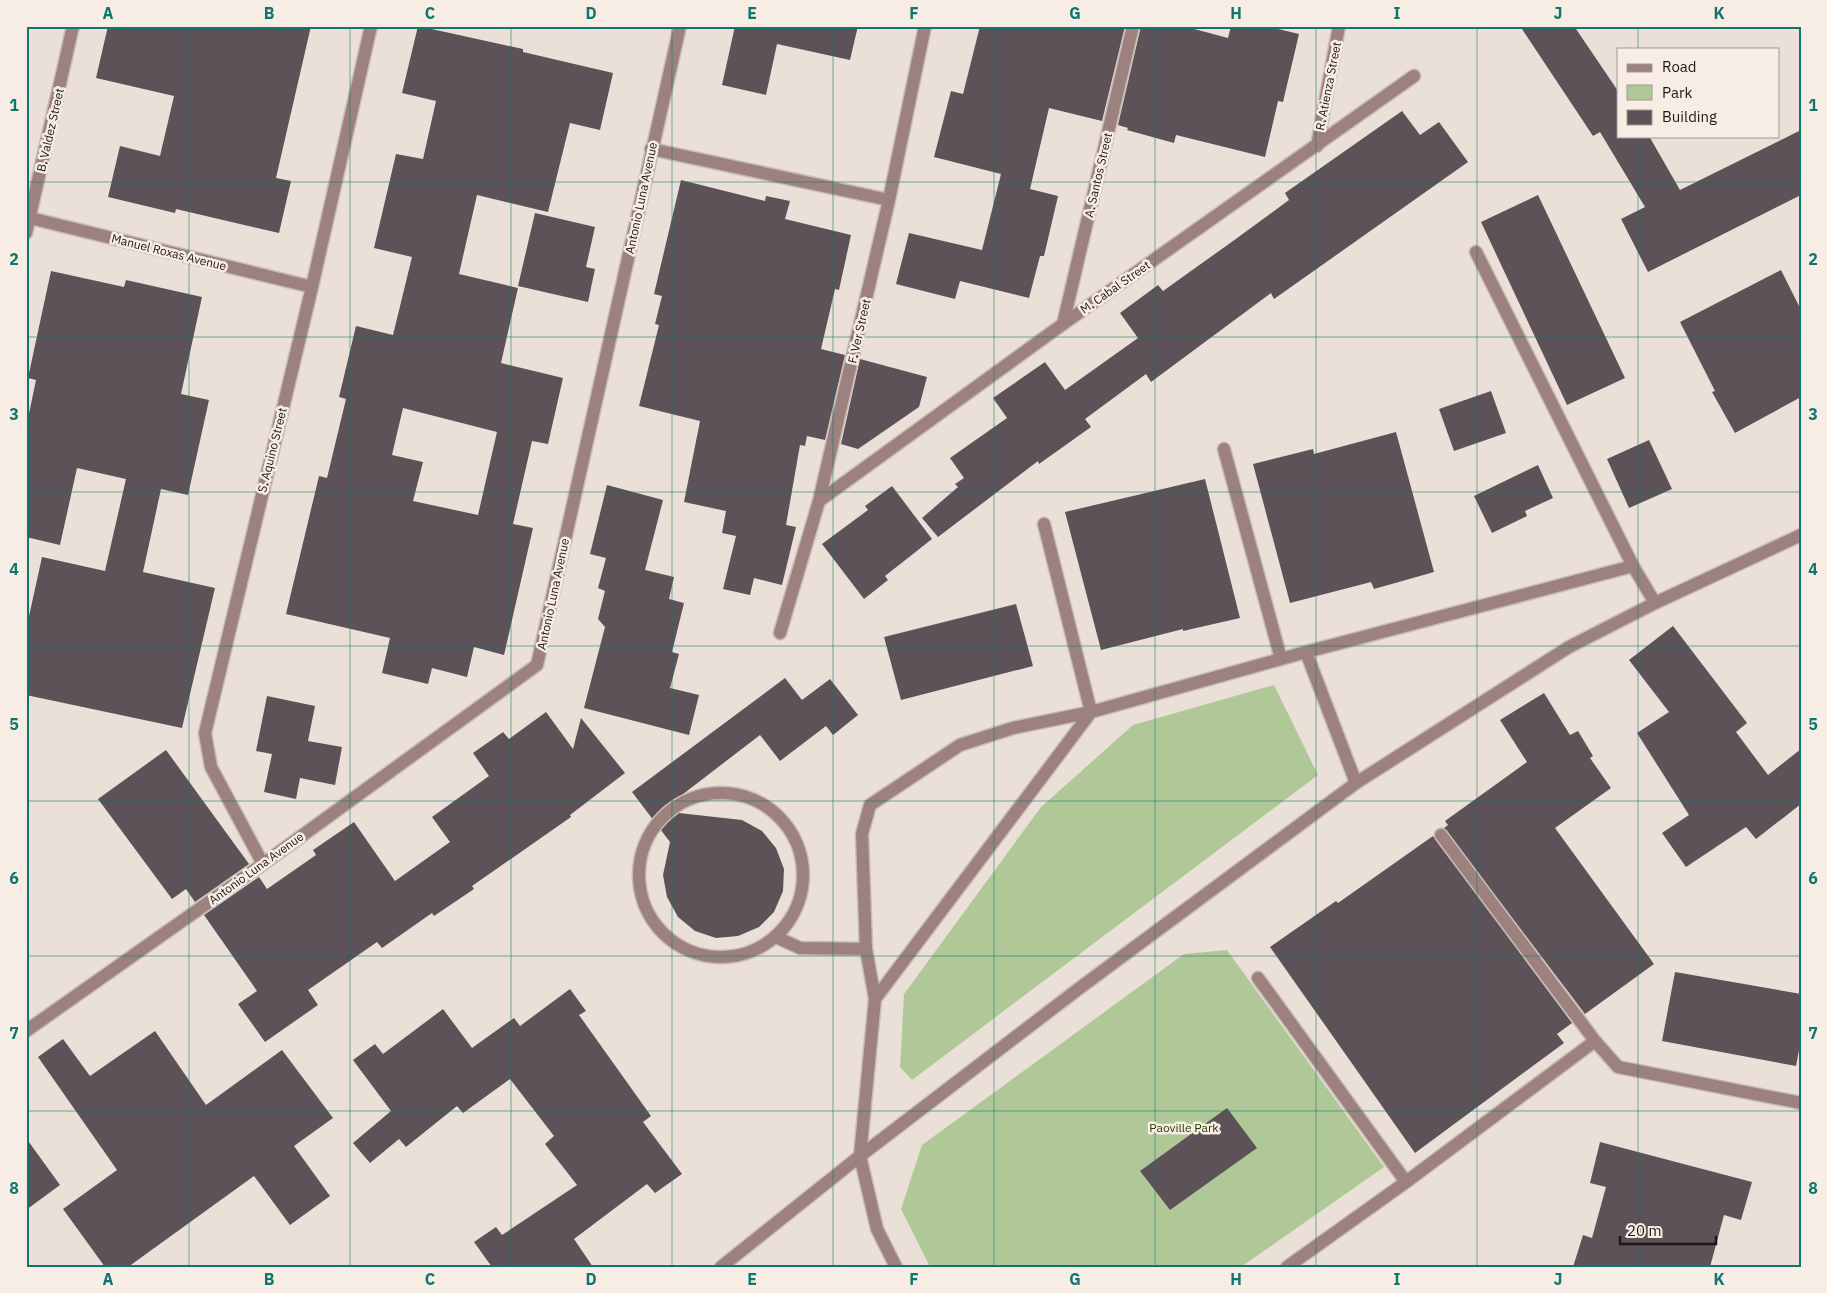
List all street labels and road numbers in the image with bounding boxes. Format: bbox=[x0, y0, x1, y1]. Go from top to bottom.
street label: R. Atienza Street bbox=[1312, 41, 1344, 131]
street label: B. Valdez Street bbox=[33, 87, 67, 173]
street label: A. Santos Street bbox=[1081, 131, 1115, 219]
street label: Antonio Luna Avenue bbox=[622, 140, 660, 255]
street label: Manuel Roxas Avenue bbox=[110, 230, 228, 274]
street label: M. Cabal Street bbox=[1077, 257, 1153, 317]
street label: F. Ver Street bbox=[844, 297, 874, 365]
street label: S. Aquino Street bbox=[254, 406, 290, 494]
street label: Antonio Luna Avenue bbox=[534, 536, 572, 651]
street label: Antonio Luna Avenue bbox=[206, 828, 307, 907]

